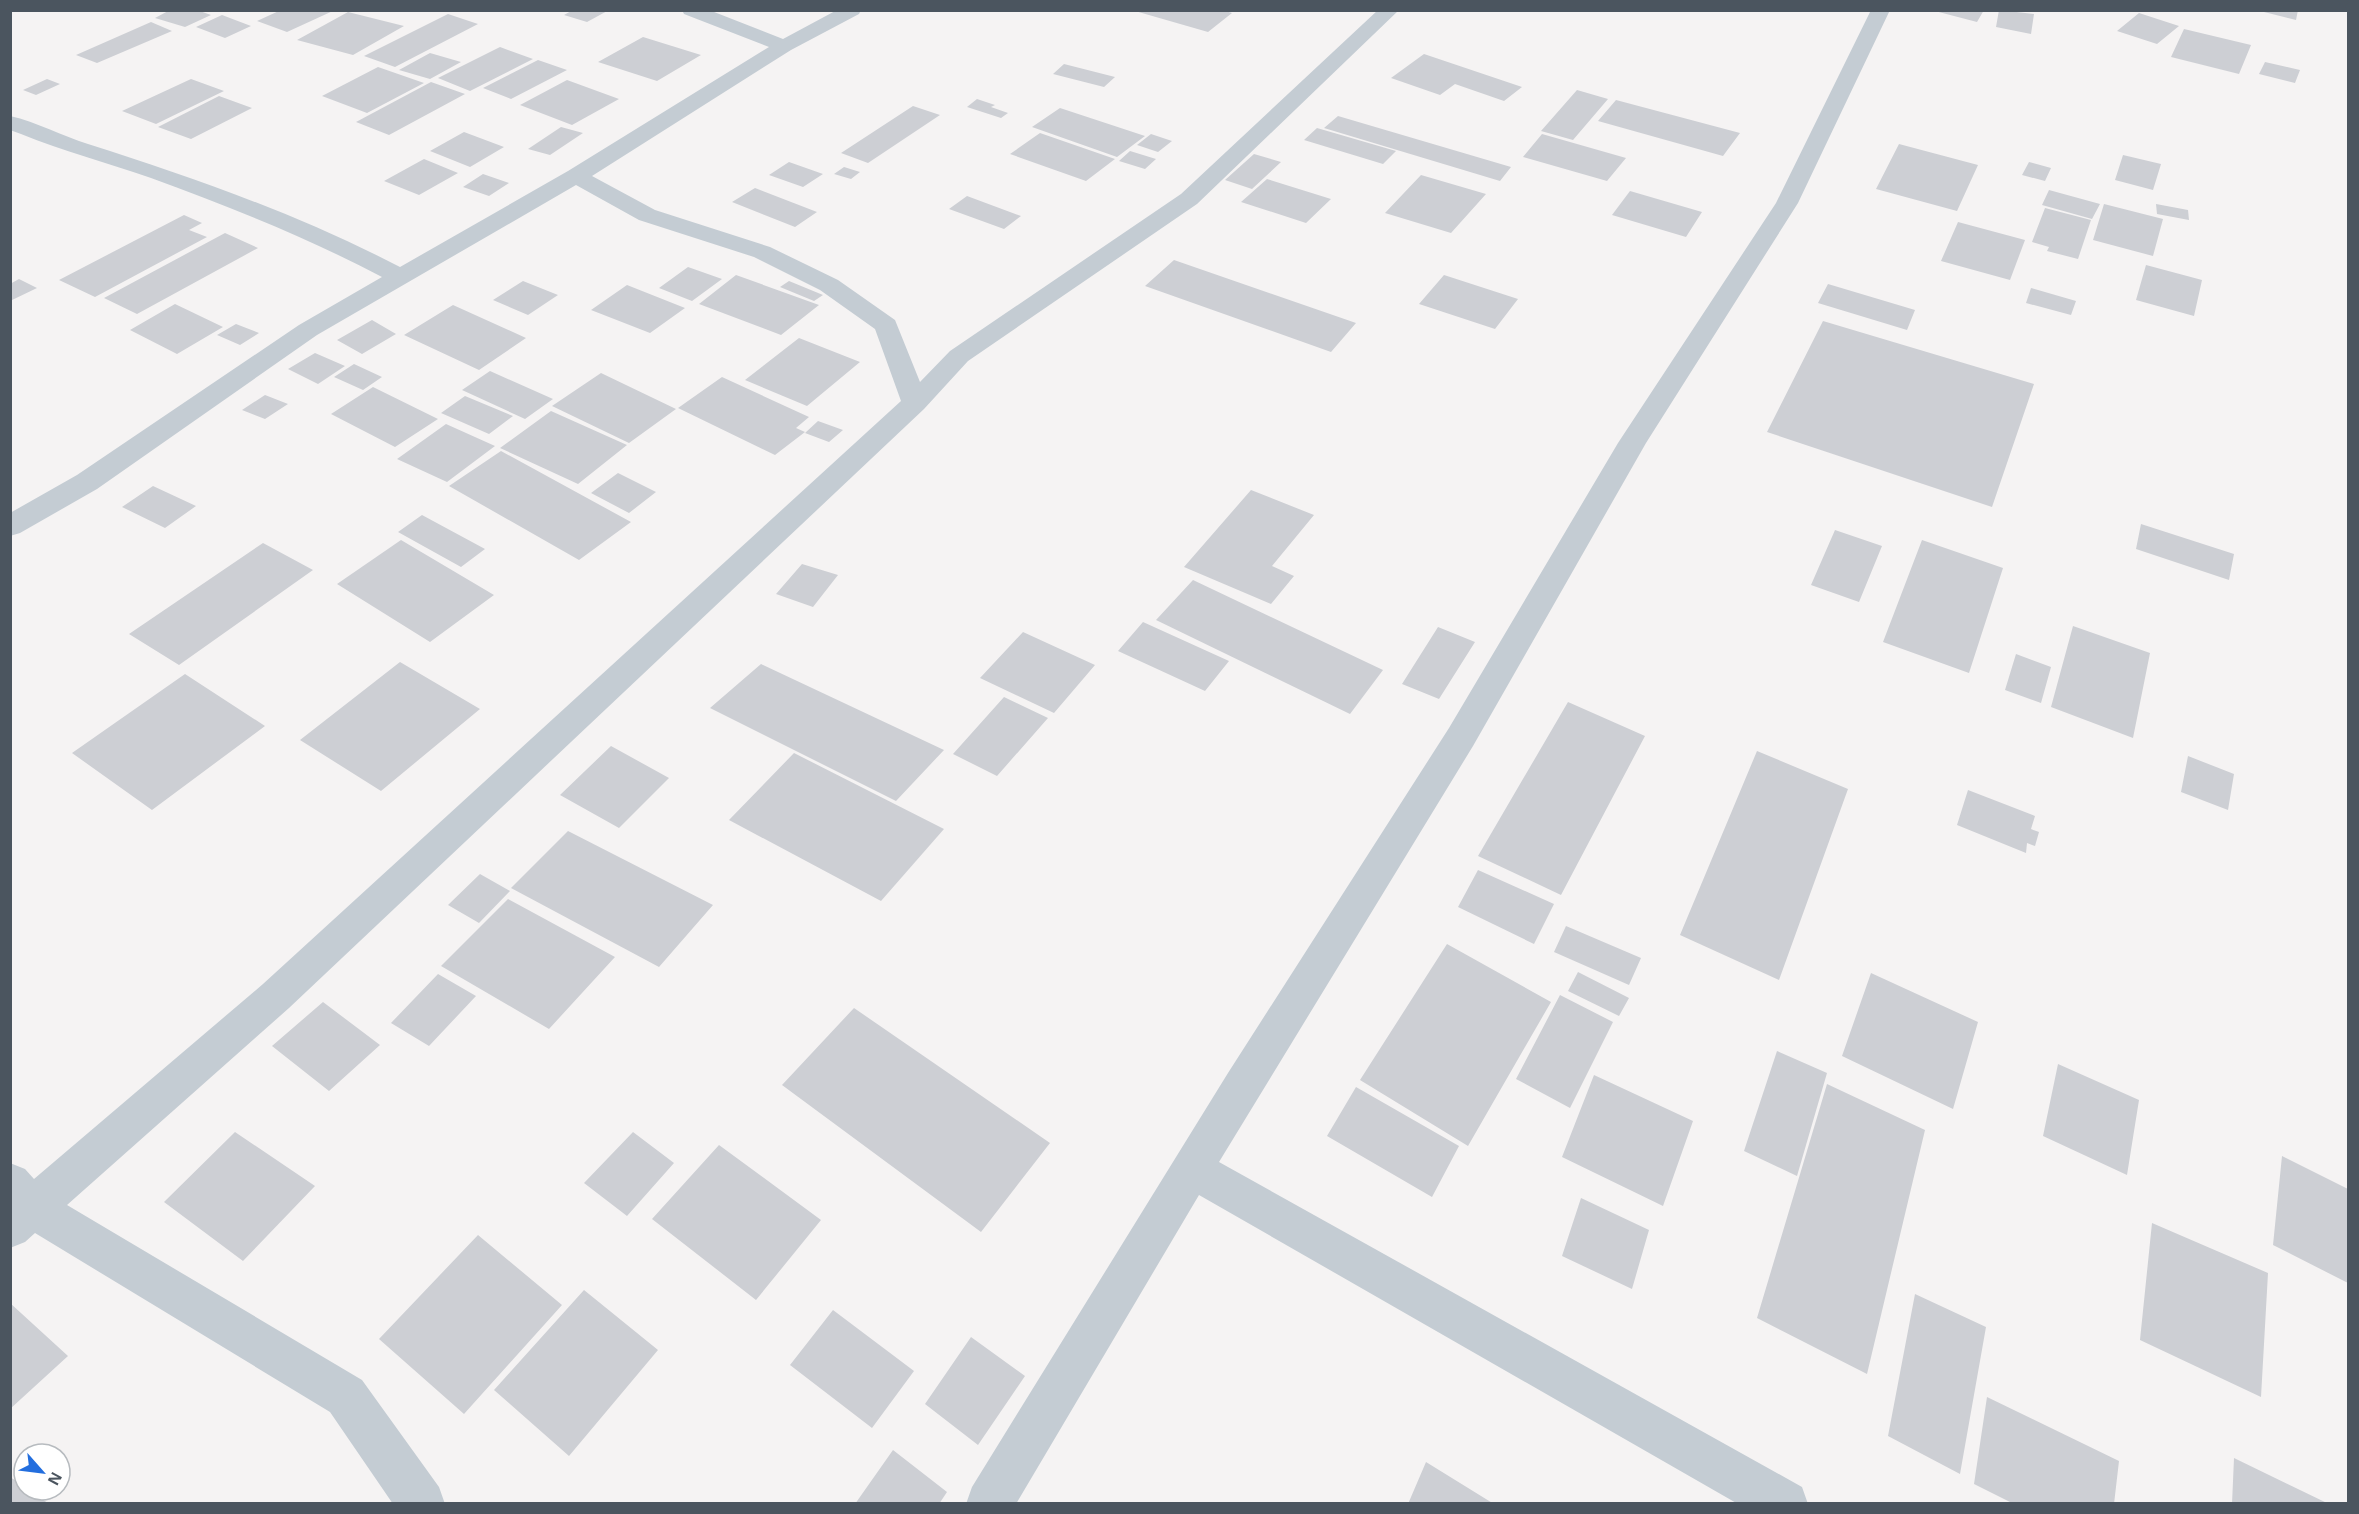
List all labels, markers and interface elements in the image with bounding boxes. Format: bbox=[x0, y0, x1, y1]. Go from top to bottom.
north arrow bbox=[12, 1442, 72, 1502]
text: N bbox=[45, 1470, 65, 1488]

